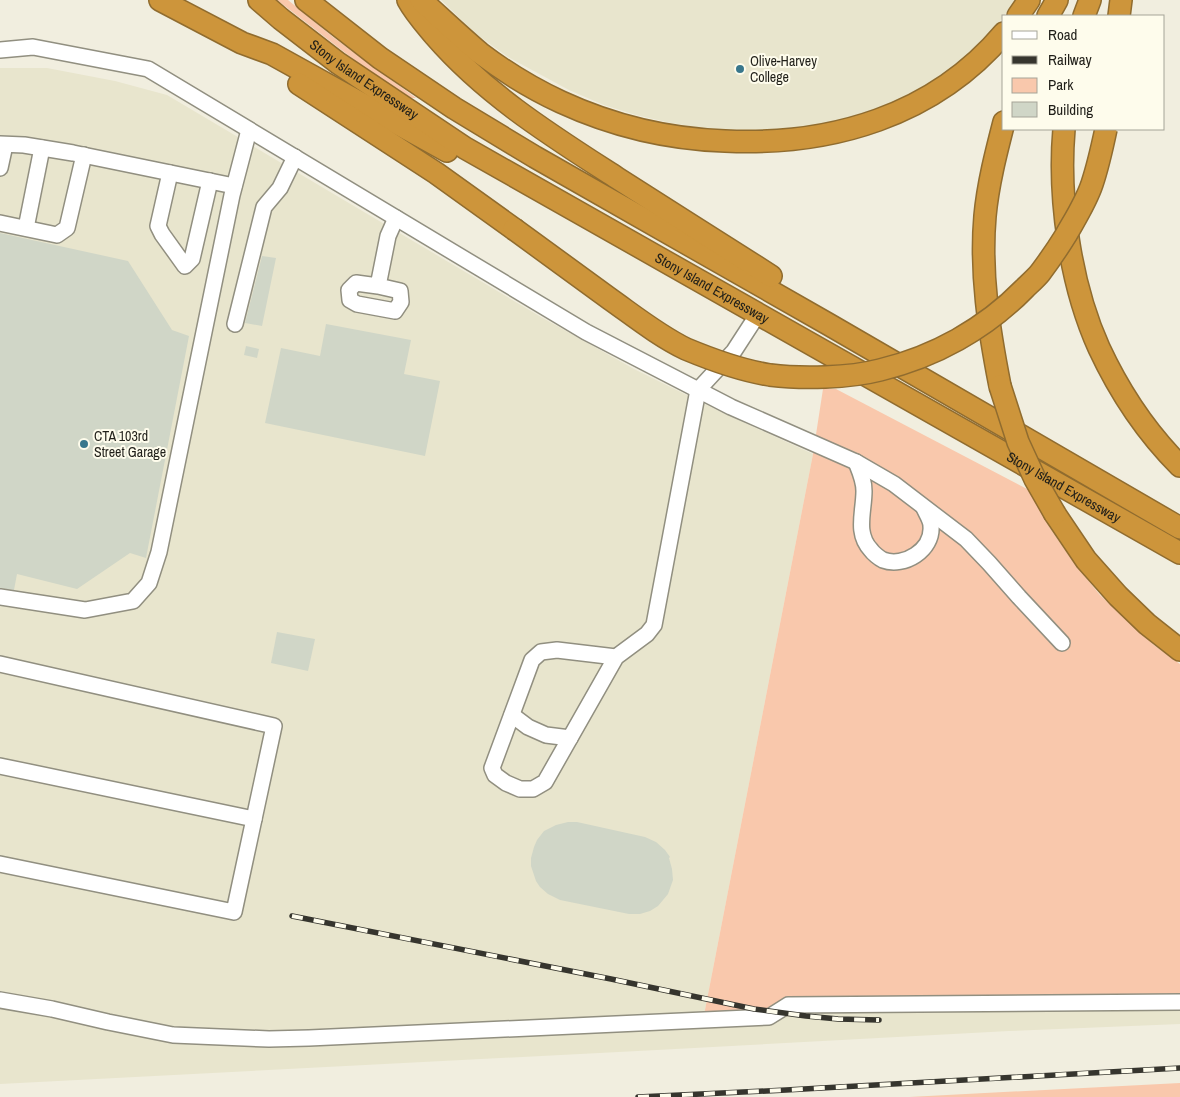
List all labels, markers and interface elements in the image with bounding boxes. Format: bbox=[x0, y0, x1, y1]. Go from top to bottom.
legend bbox=[1002, 15, 1165, 130]
text: Road bbox=[1048, 24, 1077, 45]
street label: Stony Island Expressway bbox=[306, 36, 422, 124]
text: Railway bbox=[1048, 49, 1093, 70]
place label: Olive-Harvey College bbox=[750, 52, 817, 86]
marker: Olive-Harvey College bbox=[734, 63, 746, 75]
text: Park bbox=[1048, 74, 1074, 95]
text: Building bbox=[1048, 99, 1093, 120]
street label: Stony Island Expressway bbox=[652, 249, 773, 328]
place label: CTA 103rd Street Garage bbox=[94, 427, 166, 461]
marker: CTA 103rd Street Garage bbox=[78, 438, 90, 450]
street label: Stony Island Expressway bbox=[1003, 448, 1124, 527]

